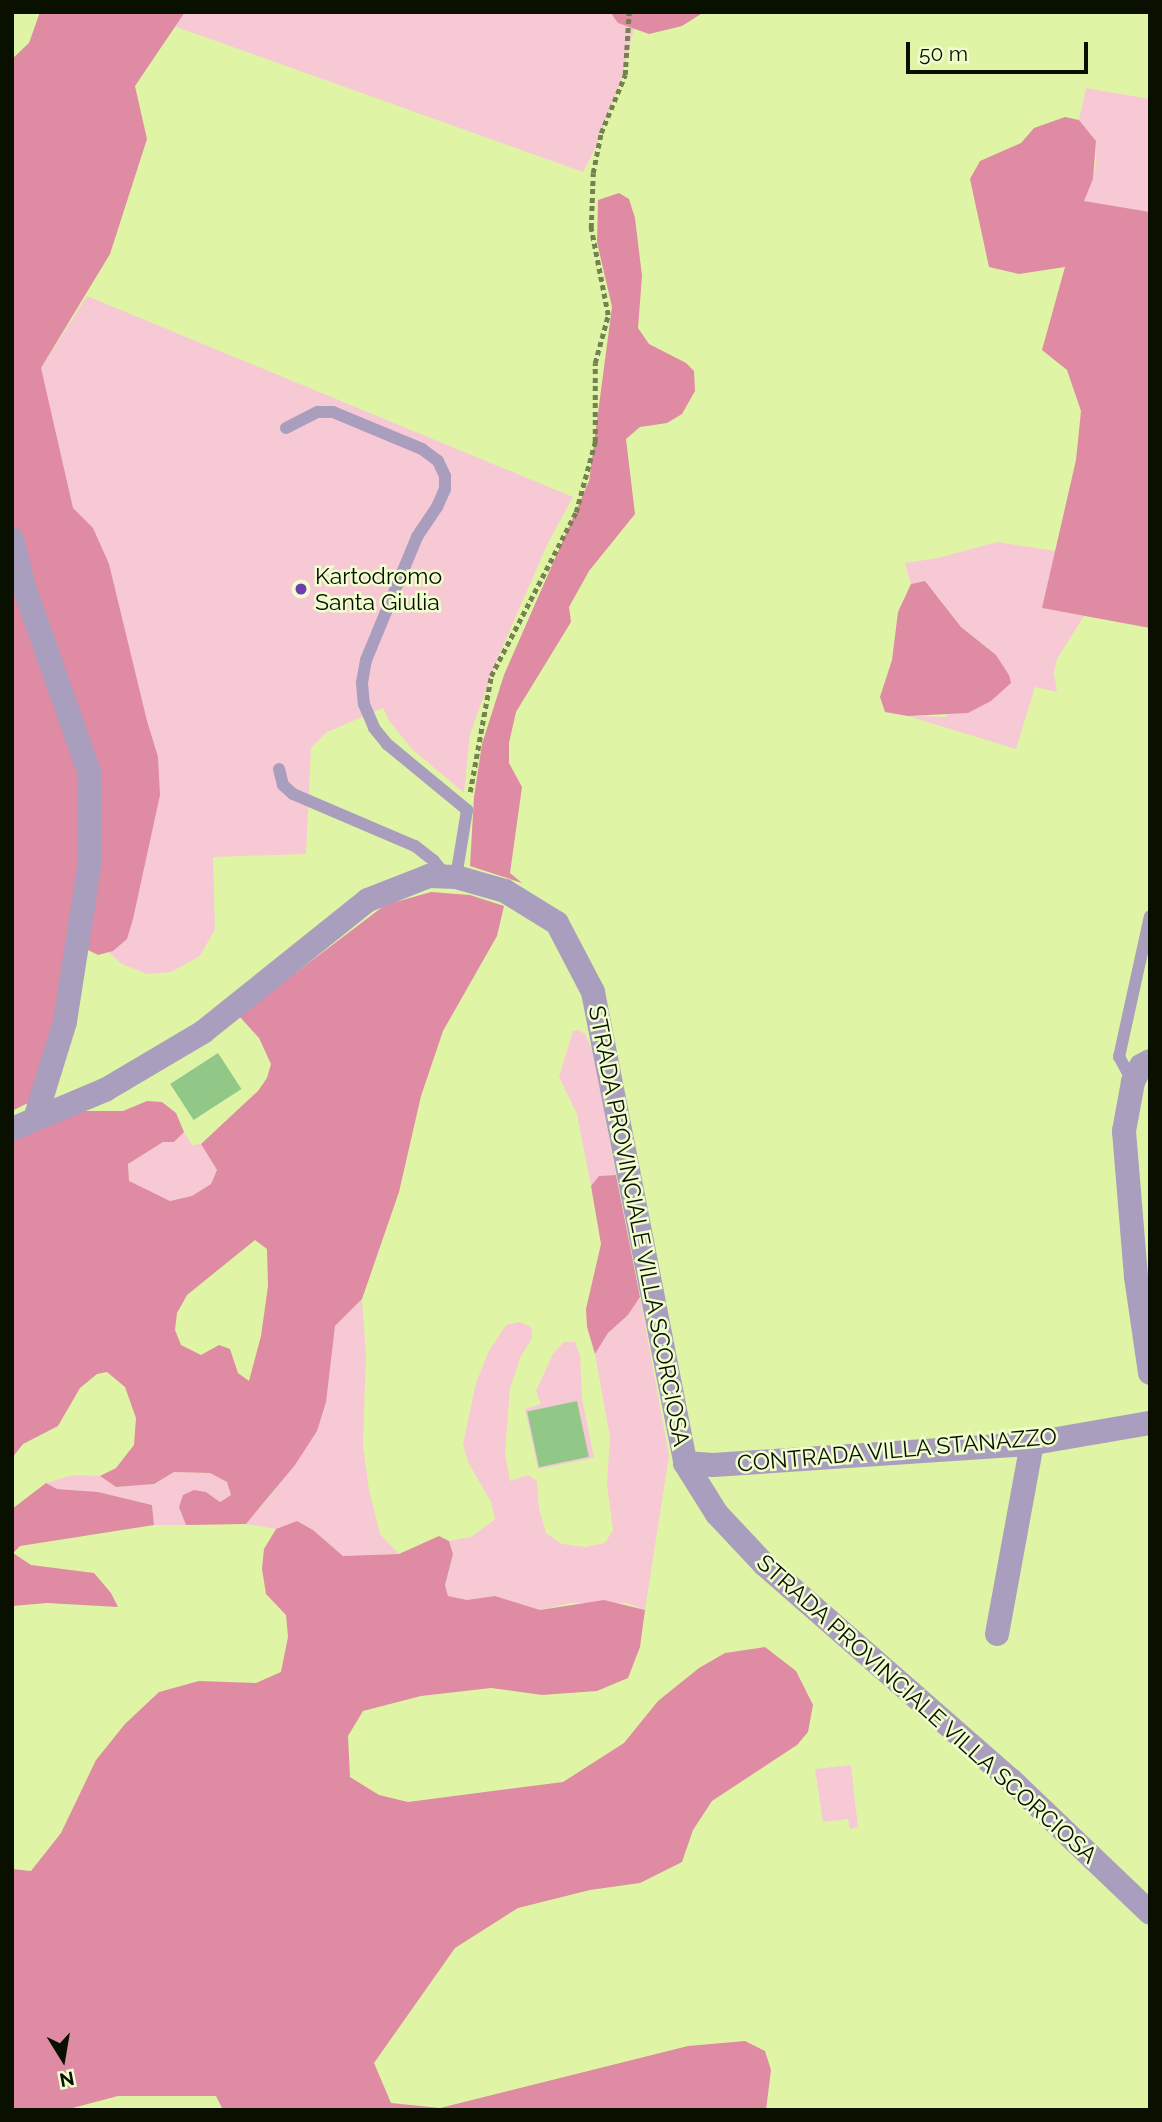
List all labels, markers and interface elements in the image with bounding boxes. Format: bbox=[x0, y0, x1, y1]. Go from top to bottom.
scale bar bbox=[910, 28, 1092, 72]
text: 50 m bbox=[919, 41, 968, 66]
place label: Kartodromo Santa Giulia bbox=[315, 562, 442, 616]
marker: Kartodromo Santa Giulia bbox=[293, 581, 309, 597]
street label: STRADA PROVINCIALE VILLA SCORCIOSA bbox=[582, 1002, 696, 1450]
street label: CONTRADA VILLA STANAZZO bbox=[735, 1422, 1059, 1478]
street label: STRADA PROVINCIALE VILLA SCORCIOSA bbox=[750, 1548, 1104, 1870]
north arrow bbox=[28, 2024, 98, 2094]
text: N bbox=[58, 2067, 76, 2092]

